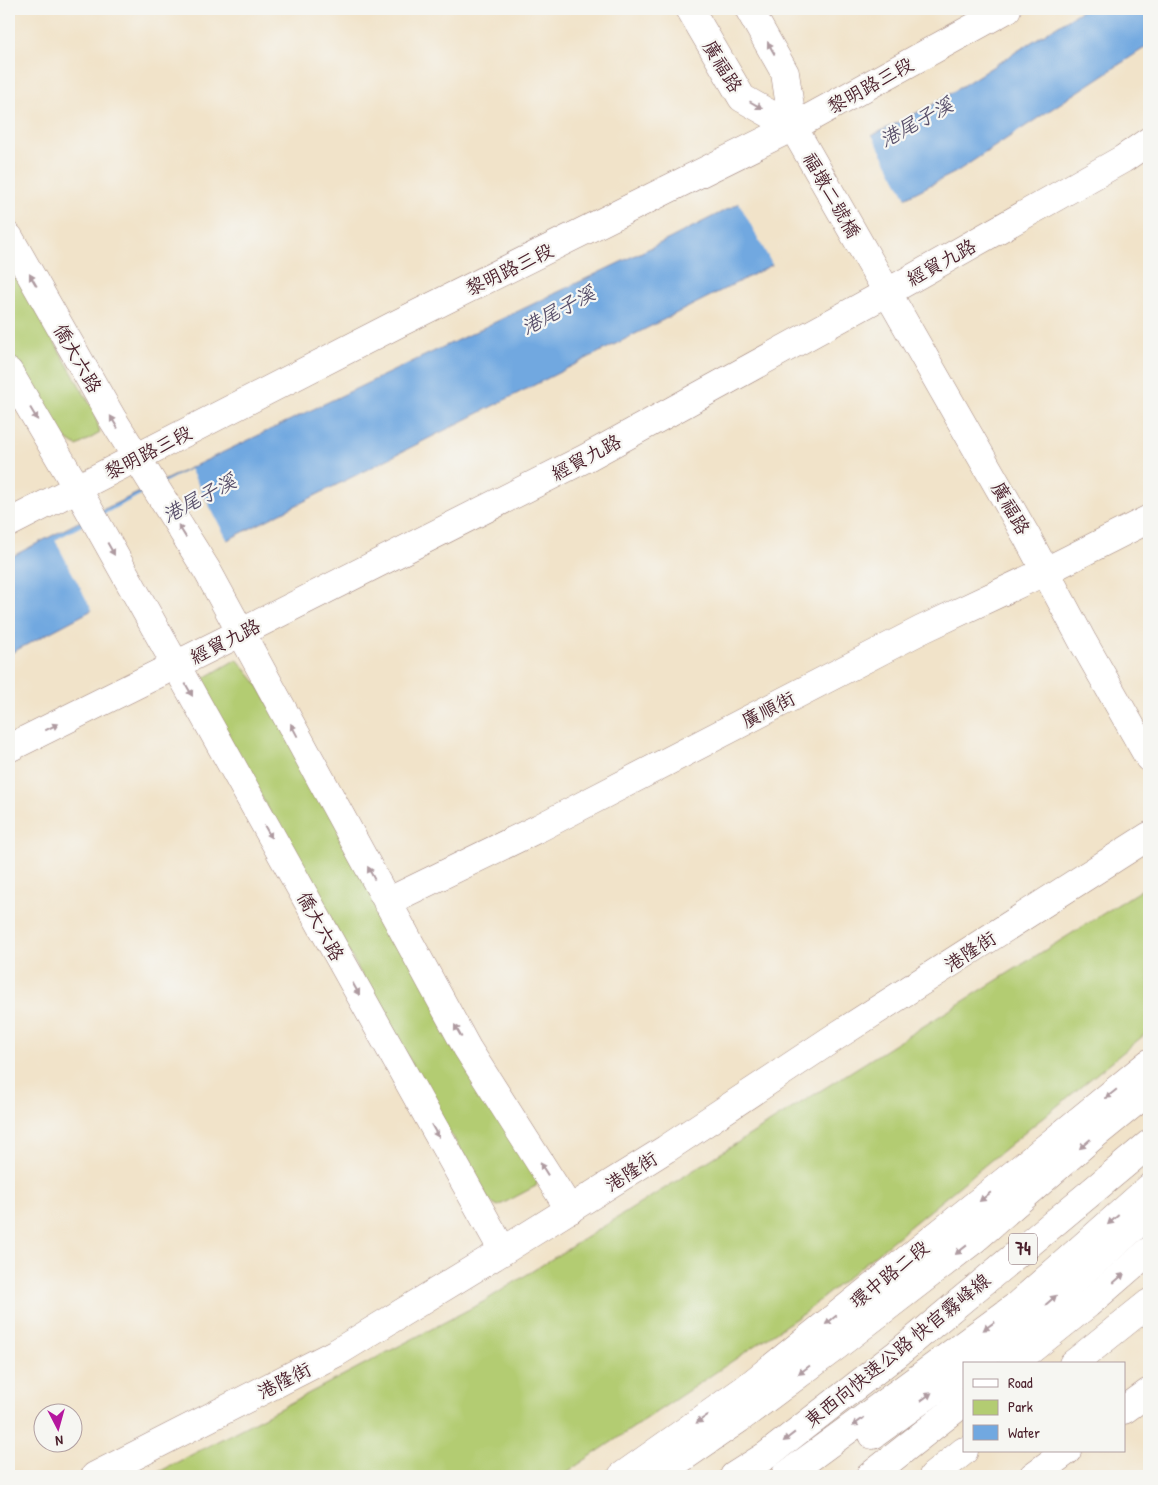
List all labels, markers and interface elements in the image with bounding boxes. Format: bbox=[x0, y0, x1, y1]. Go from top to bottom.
street label: 廣福路 bbox=[697, 35, 749, 97]
one-way arrow bbox=[766, 41, 775, 54]
street label: 黎明路三段 bbox=[822, 51, 918, 119]
water label: 港尾子溪 bbox=[874, 90, 958, 153]
one-way arrow bbox=[749, 101, 762, 110]
street label: 福墩二號橋 bbox=[797, 147, 867, 243]
street label: 經貿九路 bbox=[901, 232, 981, 292]
street label: 黎明路三段 bbox=[461, 236, 557, 302]
one-way arrow bbox=[29, 274, 38, 287]
water label: 港尾子溪 bbox=[516, 278, 600, 340]
street label: 僑大六路 bbox=[48, 319, 108, 397]
one-way arrow bbox=[29, 408, 38, 421]
one-way arrow bbox=[109, 415, 118, 428]
street label: 黎明路三段 bbox=[100, 419, 196, 485]
street label: 經貿九路 bbox=[546, 428, 626, 486]
water label: 港尾子溪 bbox=[157, 466, 241, 528]
street label: 廣福路 bbox=[985, 477, 1037, 539]
one-way arrow bbox=[178, 524, 187, 537]
one-way arrow bbox=[106, 542, 115, 556]
street label: 經貿九路 bbox=[185, 612, 265, 670]
one-way arrow bbox=[185, 683, 194, 696]
street label: 廣順街 bbox=[737, 684, 799, 734]
one-way arrow bbox=[45, 723, 60, 731]
one-way arrow bbox=[290, 723, 298, 737]
one-way arrow bbox=[264, 825, 273, 838]
one-way arrow bbox=[367, 866, 375, 880]
street label: 僑大六路 bbox=[291, 886, 351, 966]
street label: 港隆街 bbox=[939, 925, 1001, 977]
one-way arrow bbox=[352, 982, 360, 996]
one-way arrow bbox=[454, 1024, 462, 1038]
one-way arrow bbox=[1105, 1089, 1118, 1100]
one-way arrow bbox=[431, 1124, 440, 1137]
one-way arrow bbox=[1078, 1139, 1091, 1150]
street label: 港隆街 bbox=[600, 1145, 662, 1197]
one-way arrow bbox=[539, 1162, 549, 1175]
one-way arrow bbox=[979, 1191, 992, 1202]
one-way arrow bbox=[1106, 1215, 1119, 1226]
street label: 環中路二段 bbox=[844, 1234, 934, 1314]
road number: 74 bbox=[1009, 1234, 1037, 1264]
one-way arrow bbox=[955, 1244, 968, 1255]
street label: 東西向快速公路 快官霧峰線 bbox=[799, 1267, 995, 1433]
one-way arrow bbox=[1112, 1272, 1124, 1284]
one-way arrow bbox=[1044, 1295, 1057, 1306]
one-way arrow bbox=[825, 1314, 838, 1325]
one-way arrow bbox=[982, 1321, 996, 1331]
street label: 港隆街 bbox=[253, 1355, 315, 1405]
legend bbox=[963, 1362, 1126, 1452]
one-way arrow bbox=[797, 1365, 811, 1375]
text: Road bbox=[1008, 1372, 1033, 1393]
one-way arrow bbox=[919, 1392, 933, 1402]
text: Park bbox=[1008, 1396, 1033, 1417]
north arrow bbox=[32, 1402, 82, 1452]
one-way arrow bbox=[696, 1414, 709, 1424]
one-way arrow bbox=[851, 1417, 865, 1427]
text: Water bbox=[1008, 1422, 1040, 1443]
text: N bbox=[54, 1432, 64, 1451]
one-way arrow bbox=[782, 1432, 796, 1442]

